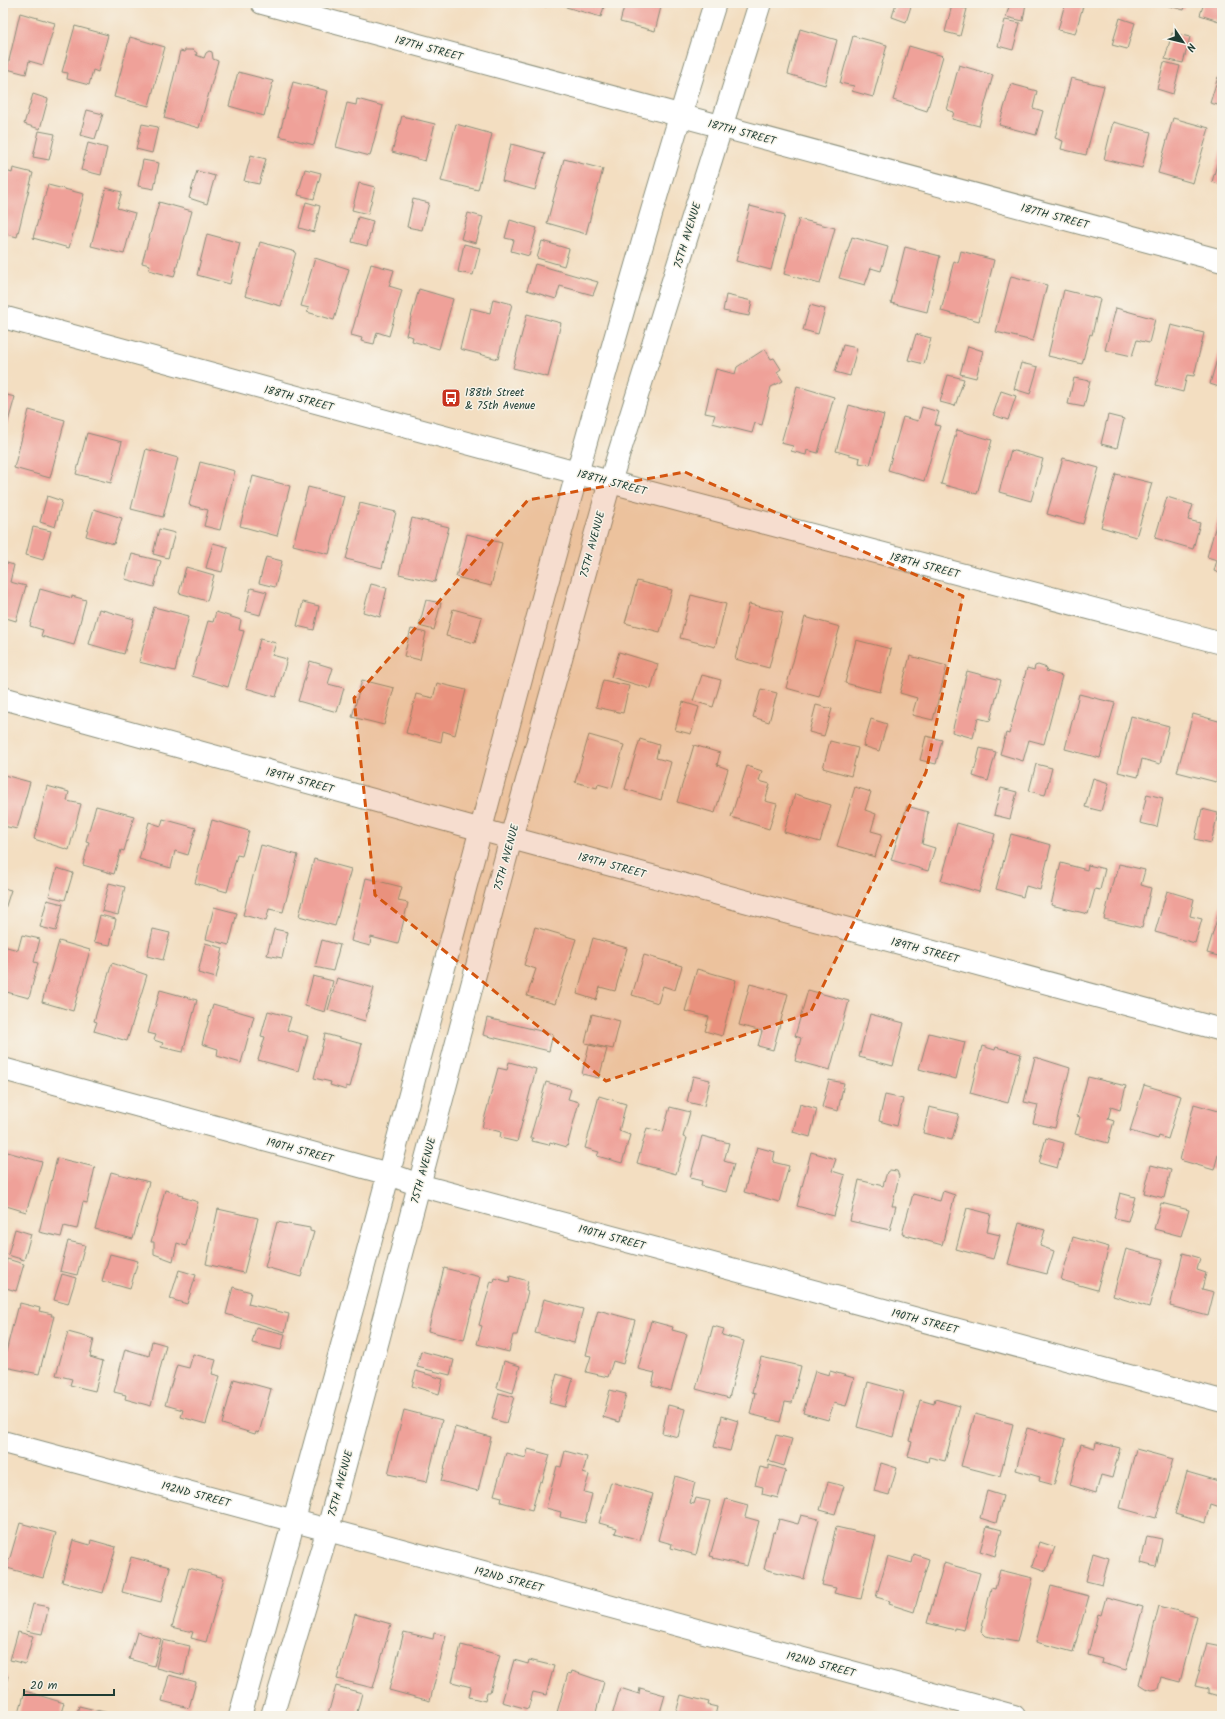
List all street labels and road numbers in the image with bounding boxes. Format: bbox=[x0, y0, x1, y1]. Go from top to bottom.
street label: 187TH STREET bbox=[393, 31, 466, 67]
street label: 187TH STREET bbox=[706, 115, 779, 151]
street label: 187TH STREET bbox=[1019, 199, 1092, 235]
street label: 75TH AVENUE bbox=[669, 200, 707, 270]
street label: 188TH STREET bbox=[262, 381, 337, 417]
street label: 188TH STREET bbox=[575, 465, 650, 501]
street label: 75TH AVENUE bbox=[575, 509, 611, 579]
street label: 188TH STREET bbox=[888, 548, 963, 584]
street label: 189TH STREET bbox=[264, 763, 337, 799]
street label: 75TH AVENUE bbox=[489, 822, 525, 892]
street label: 189TH STREET bbox=[576, 848, 649, 884]
street label: 189TH STREET bbox=[889, 933, 962, 969]
street label: 190TH STREET bbox=[264, 1133, 336, 1169]
street label: 75TH AVENUE bbox=[406, 1135, 442, 1205]
street label: 190TH STREET bbox=[576, 1220, 648, 1256]
street label: 190TH STREET bbox=[889, 1304, 961, 1340]
street label: 75TH AVENUE bbox=[323, 1448, 359, 1518]
street label: 192ND STREET bbox=[159, 1477, 233, 1513]
street label: 192ND STREET bbox=[472, 1562, 546, 1598]
street label: 192ND STREET bbox=[784, 1647, 858, 1683]

